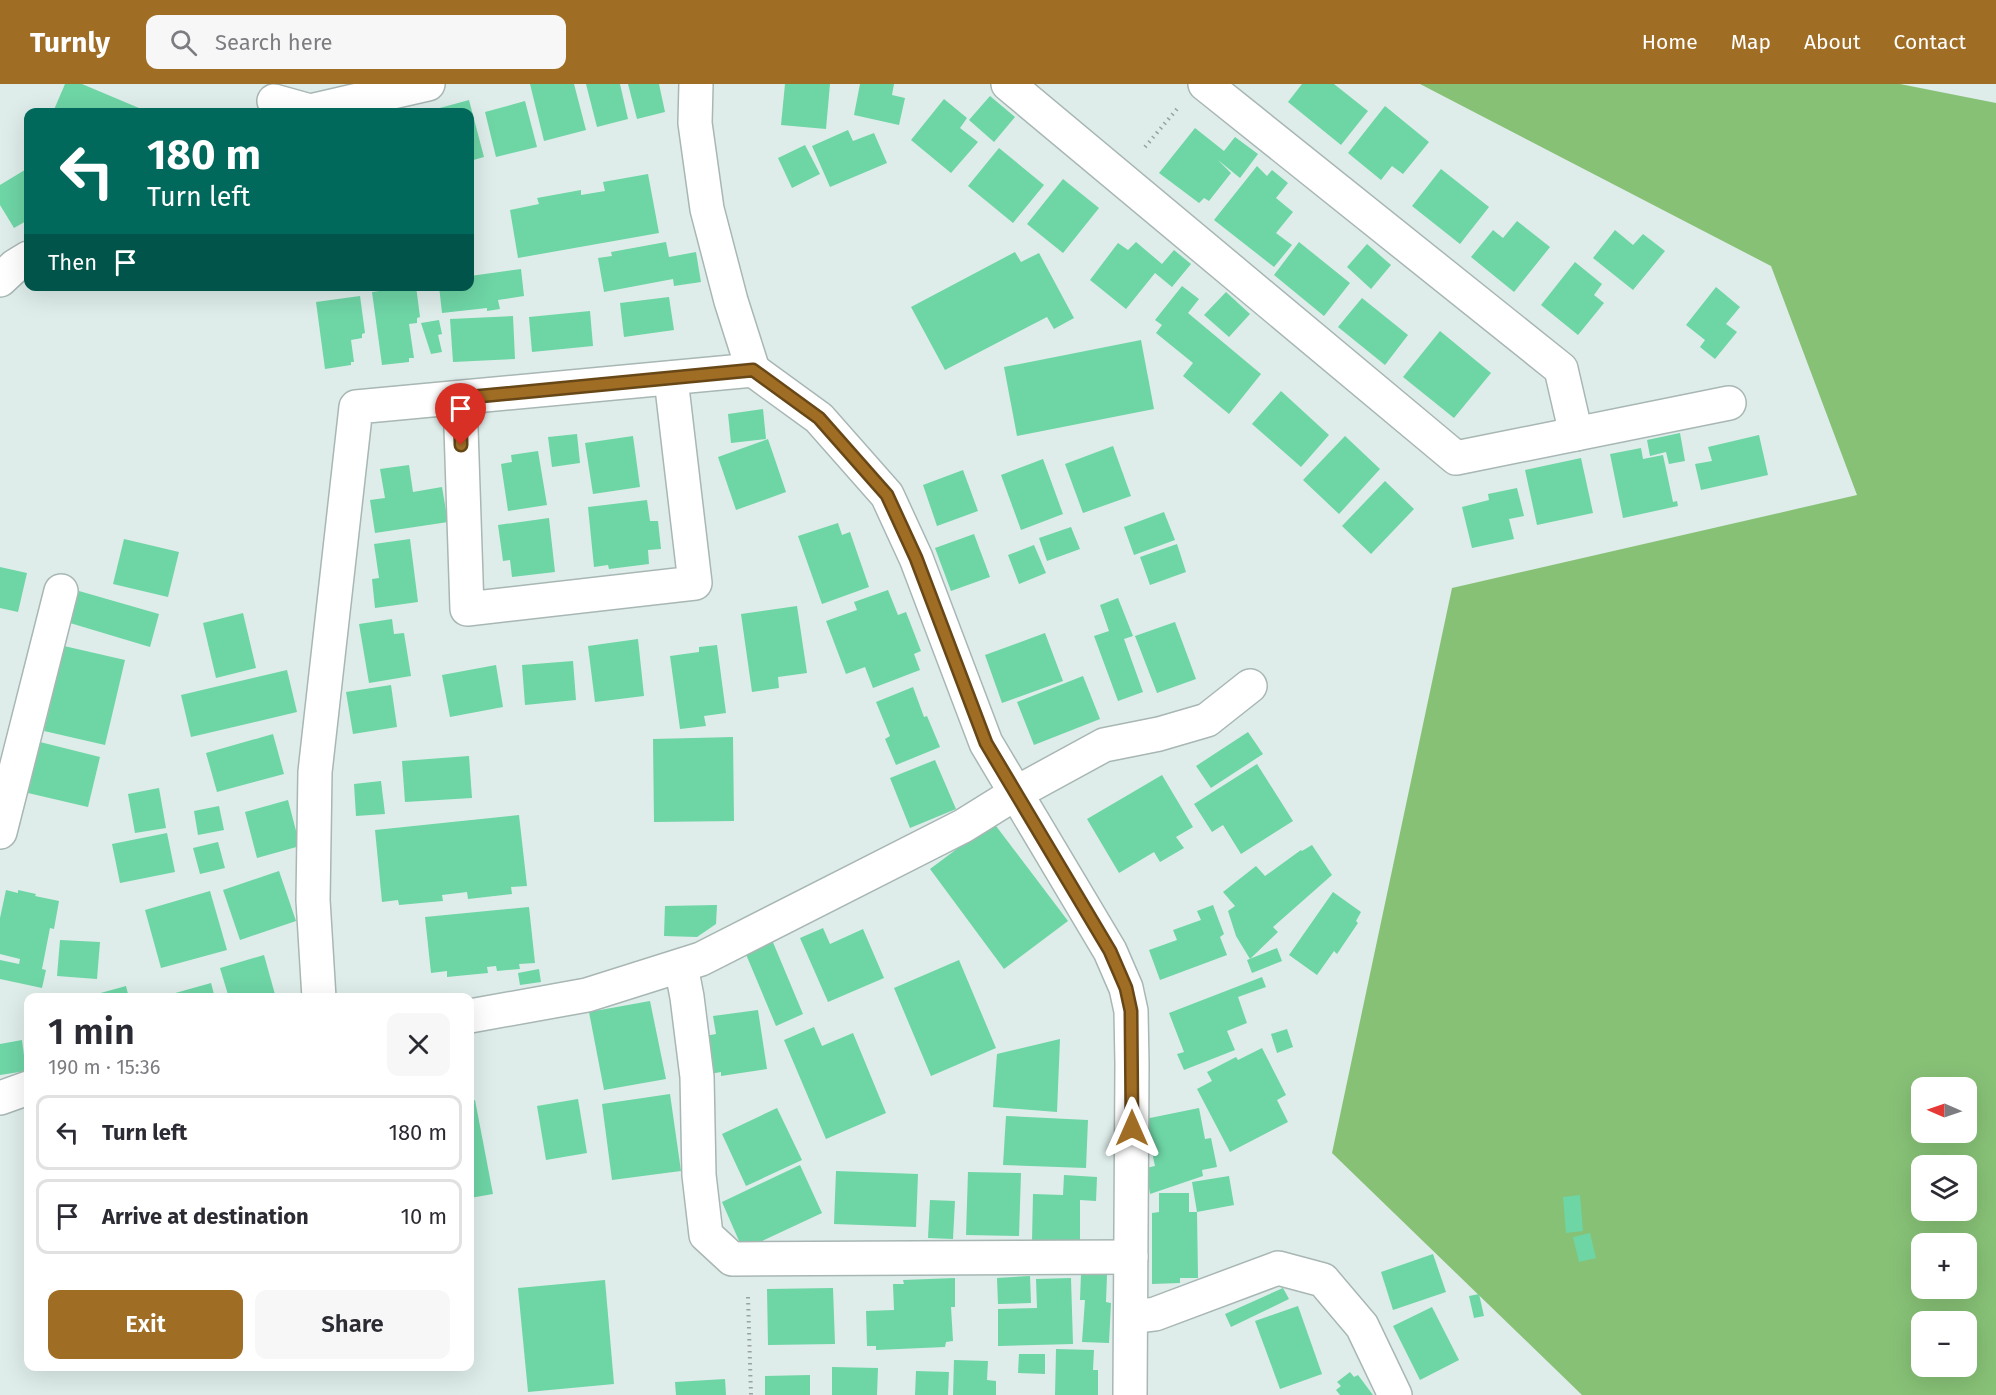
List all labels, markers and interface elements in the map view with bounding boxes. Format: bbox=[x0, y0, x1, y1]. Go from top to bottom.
search box bbox=[146, 15, 566, 69]
text: Turnly bbox=[30, 26, 110, 59]
icon: search bbox=[167, 26, 200, 59]
text: Search here bbox=[215, 29, 332, 56]
text: Home bbox=[1642, 29, 1698, 55]
text: Map bbox=[1731, 29, 1771, 55]
text: About bbox=[1804, 29, 1861, 55]
text: Contact bbox=[1894, 29, 1966, 55]
text: 180 m bbox=[147, 130, 261, 180]
icon: left bbox=[48, 132, 126, 210]
text: Turn left bbox=[147, 181, 250, 213]
icon: arrive bbox=[109, 246, 142, 279]
text: Then bbox=[48, 249, 97, 276]
pin bbox=[435, 383, 486, 445]
icon: arrive bbox=[444, 392, 477, 425]
text: 1 min bbox=[48, 1010, 135, 1054]
button: close bbox=[387, 1013, 450, 1076]
text: 190 m · 15:36 bbox=[48, 1055, 160, 1079]
north arrow bbox=[1911, 1077, 1977, 1143]
map controls bbox=[1911, 1077, 1977, 1377]
position arrow bbox=[1100, 1096, 1164, 1160]
icon: left bbox=[51, 1116, 84, 1149]
text: Turn left bbox=[102, 1119, 187, 1146]
text: 180 m bbox=[388, 1119, 447, 1146]
button: layers bbox=[1911, 1155, 1977, 1221]
icon: arrive bbox=[51, 1200, 84, 1233]
text: Arrive at destination bbox=[102, 1203, 309, 1230]
text: 10 m bbox=[401, 1203, 447, 1230]
button: + bbox=[1911, 1233, 1977, 1299]
button: Exit bbox=[48, 1290, 243, 1359]
button: Share bbox=[255, 1290, 450, 1359]
button: − bbox=[1911, 1311, 1977, 1377]

